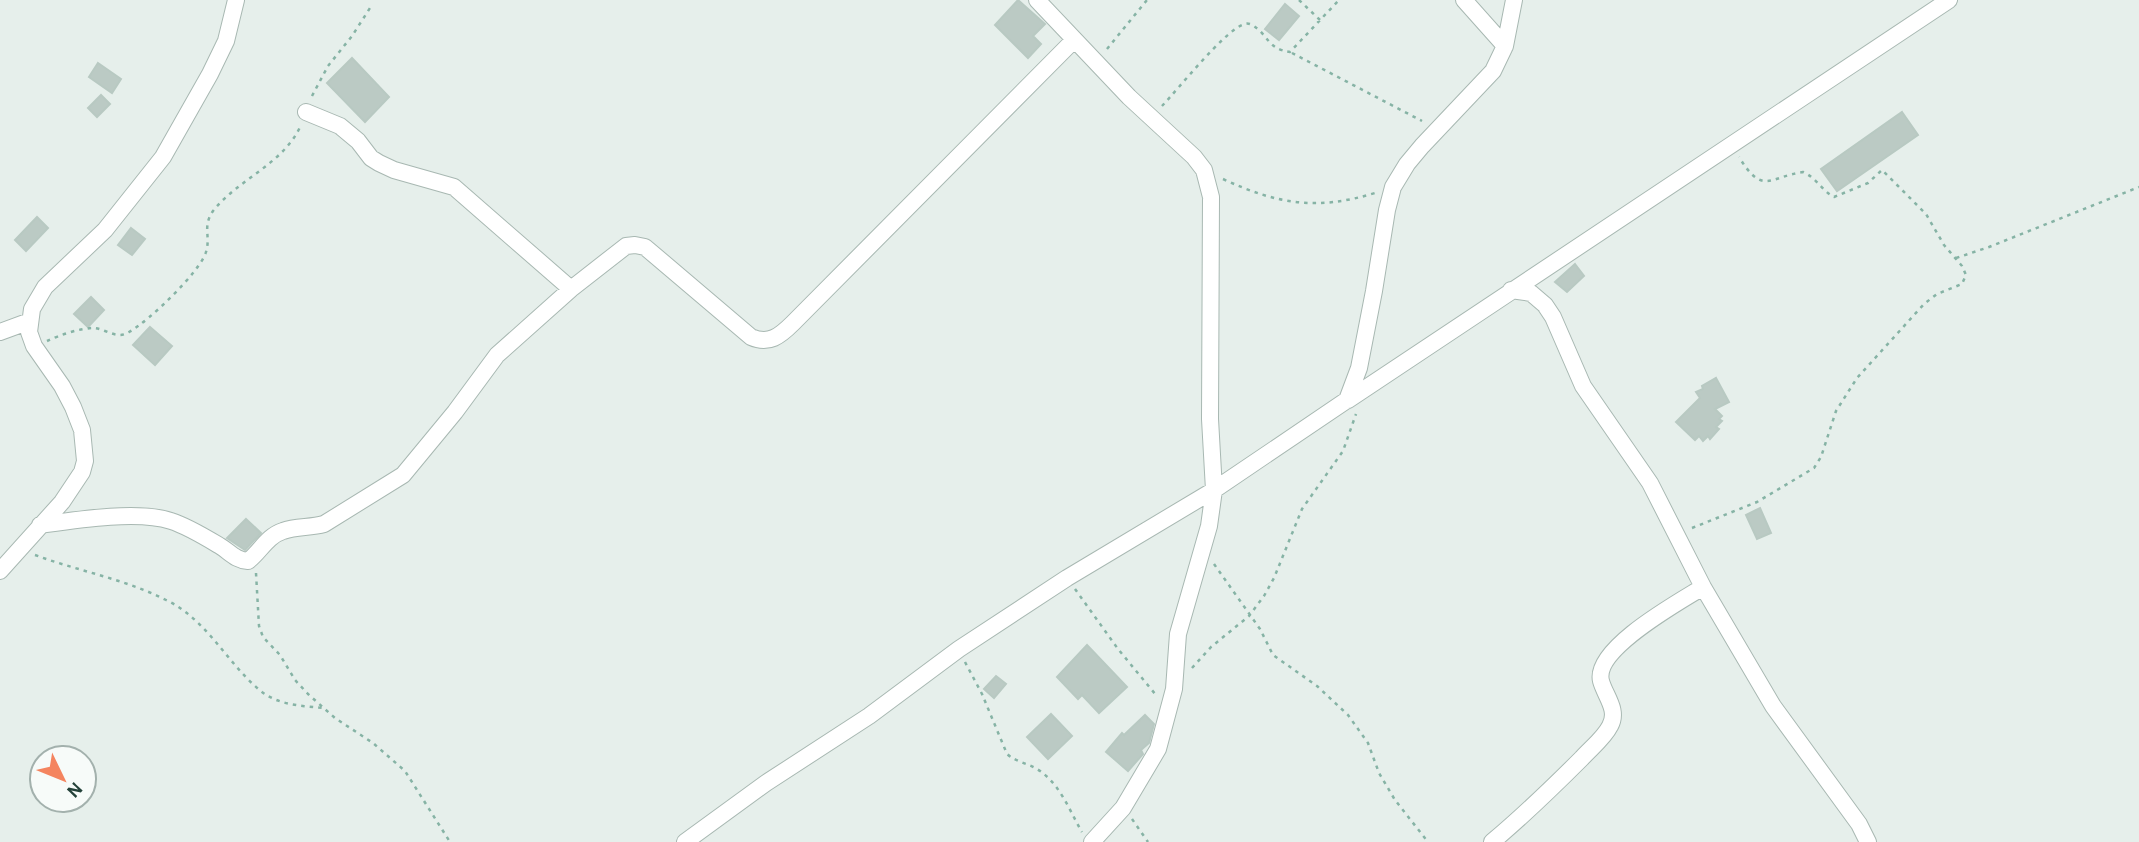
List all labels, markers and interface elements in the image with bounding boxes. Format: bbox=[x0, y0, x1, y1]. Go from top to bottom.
north arrow bbox=[28, 744, 98, 814]
text: N bbox=[63, 778, 86, 801]

